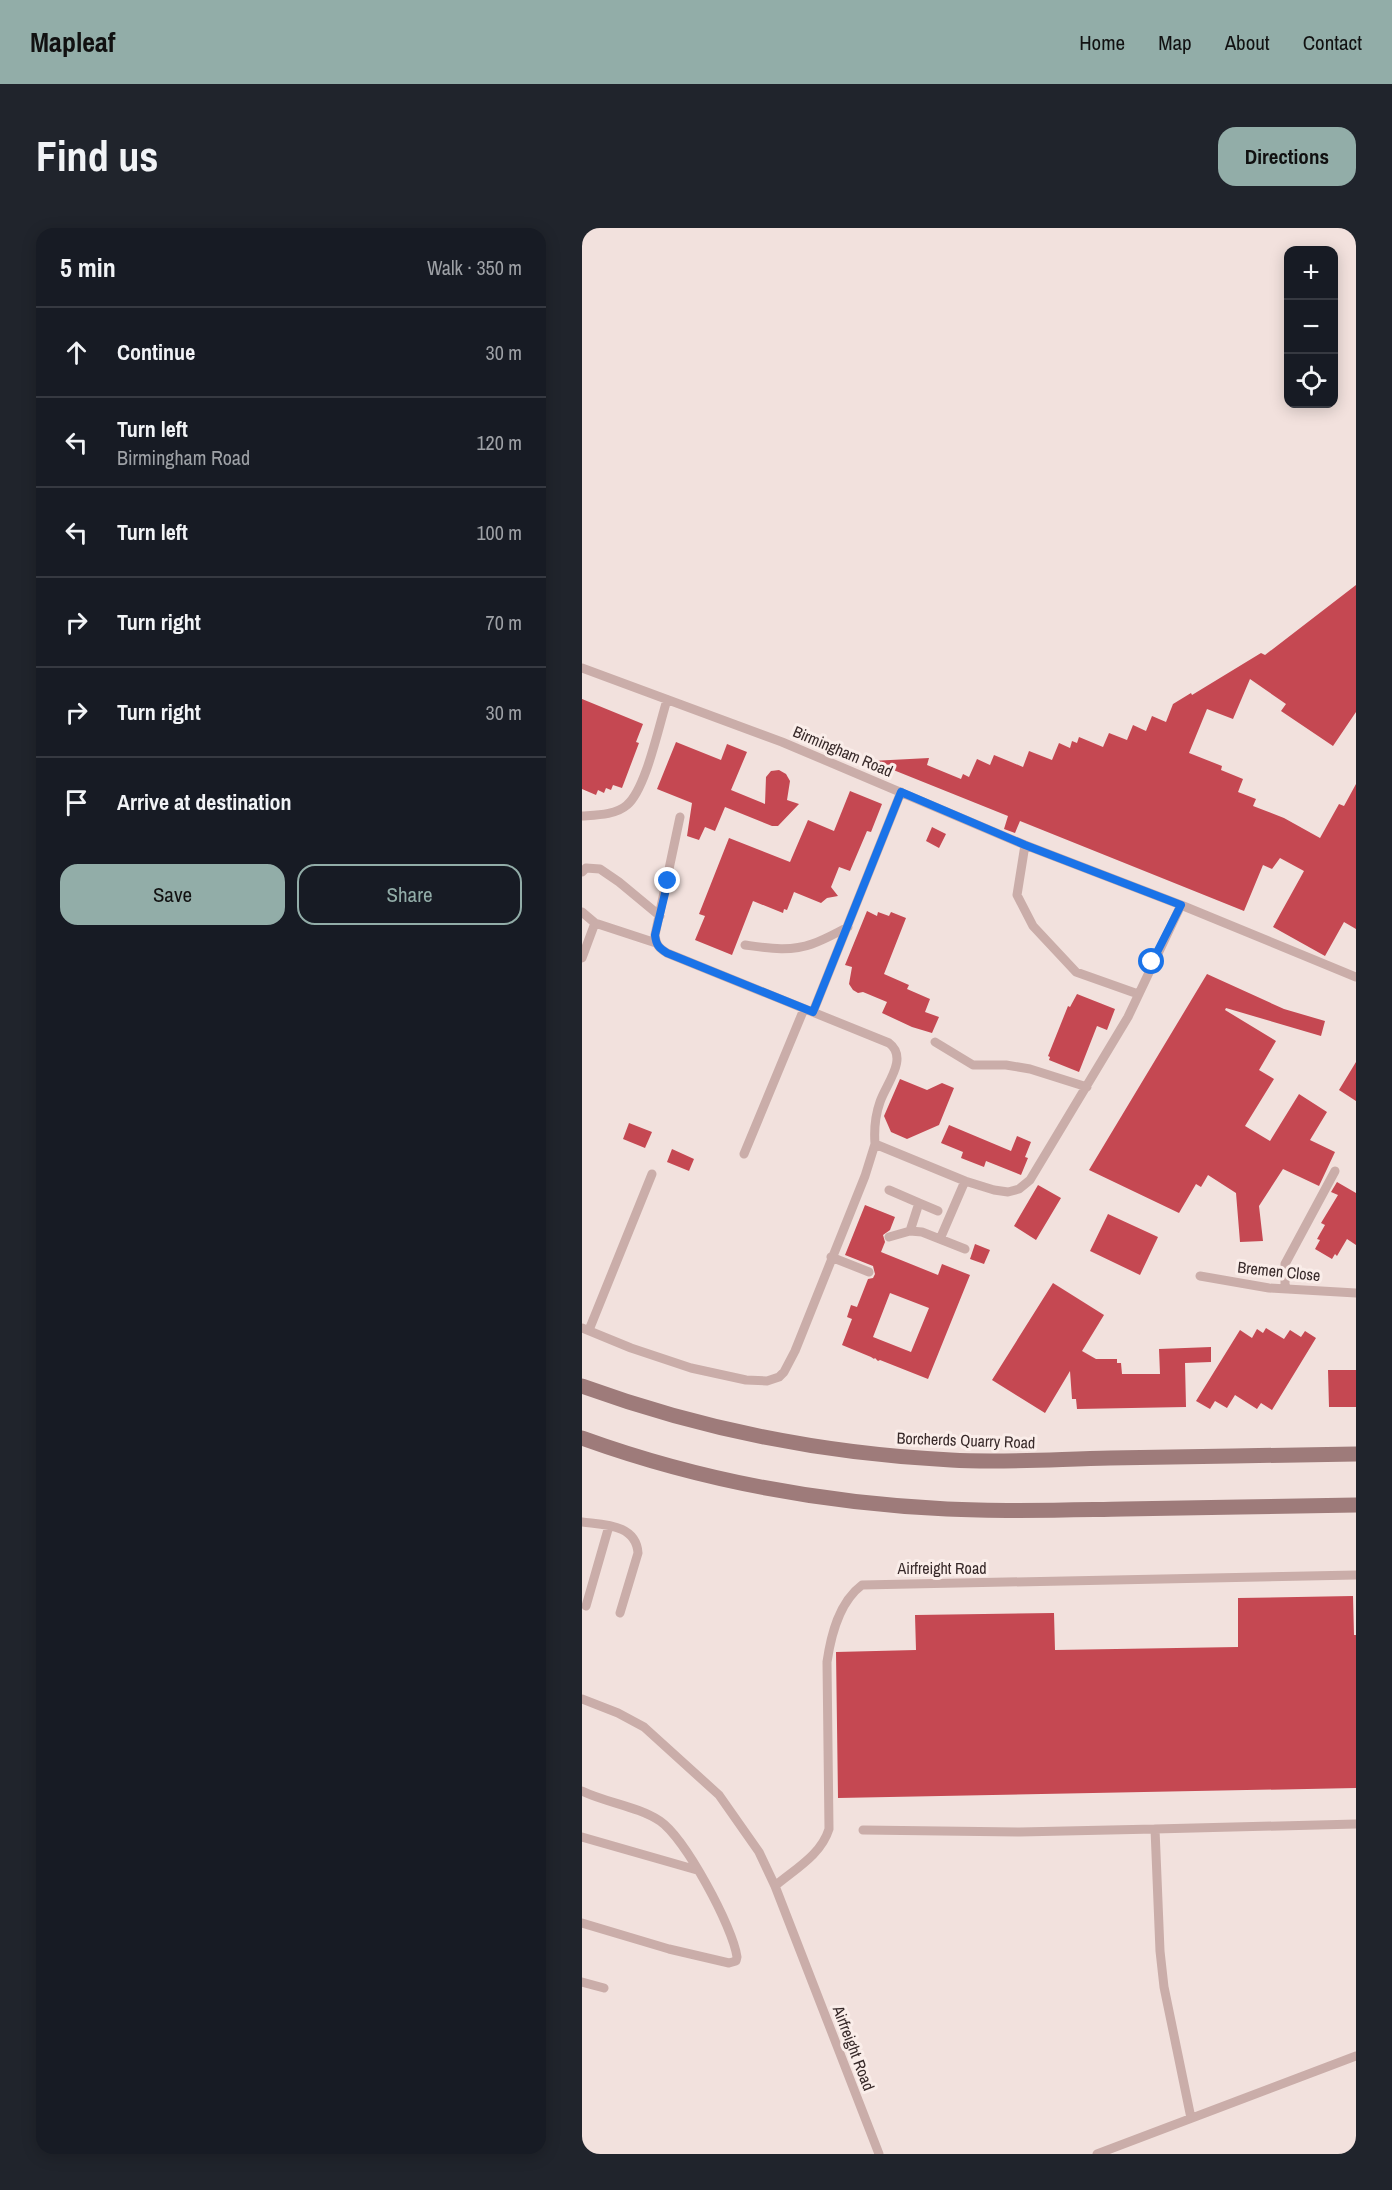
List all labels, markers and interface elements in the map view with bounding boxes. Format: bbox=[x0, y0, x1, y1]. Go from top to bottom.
text: Mapleaf bbox=[30, 23, 115, 61]
text: Home bbox=[1079, 28, 1125, 57]
text: Map bbox=[1158, 28, 1192, 57]
text: About bbox=[1225, 28, 1270, 57]
text: Contact bbox=[1303, 28, 1362, 57]
button: Directions bbox=[1218, 127, 1356, 186]
text: Find us bbox=[36, 128, 158, 184]
map controls bbox=[1284, 246, 1338, 408]
button: + bbox=[1284, 246, 1338, 300]
text: 5 min bbox=[60, 250, 116, 285]
text: Walk · 350 m bbox=[427, 254, 522, 281]
button: − bbox=[1284, 300, 1338, 354]
icon: ahead bbox=[60, 336, 93, 369]
text: Continue bbox=[117, 337, 195, 367]
text: 30 m bbox=[486, 339, 522, 366]
button: locate bbox=[1284, 354, 1338, 408]
text: Turn left bbox=[117, 414, 188, 444]
icon: left bbox=[60, 426, 93, 459]
text: 120 m bbox=[476, 429, 522, 456]
text: Birmingham Road bbox=[117, 444, 250, 471]
icon: left bbox=[60, 516, 93, 549]
text: Turn left bbox=[117, 517, 188, 547]
text: 100 m bbox=[476, 519, 522, 546]
icon: right bbox=[60, 606, 93, 639]
text: Turn right bbox=[117, 607, 201, 637]
text: 70 m bbox=[486, 609, 522, 636]
icon: right bbox=[60, 696, 93, 729]
text: Turn right bbox=[117, 697, 201, 727]
text: 30 m bbox=[486, 699, 522, 726]
street label: Birmingham Road bbox=[790, 720, 896, 782]
icon: arrive bbox=[60, 786, 93, 819]
text: Arrive at destination bbox=[117, 787, 291, 817]
button: Save bbox=[60, 864, 285, 925]
button: Share bbox=[297, 864, 522, 925]
route end bbox=[654, 867, 680, 893]
route start bbox=[1138, 948, 1164, 974]
street label: Bremen Close bbox=[1237, 1256, 1321, 1286]
street label: Borcherds Quarry Road bbox=[896, 1427, 1036, 1453]
street label: Airfreight Road bbox=[897, 1557, 986, 1579]
street label: Airfreight Road bbox=[827, 2002, 880, 2093]

